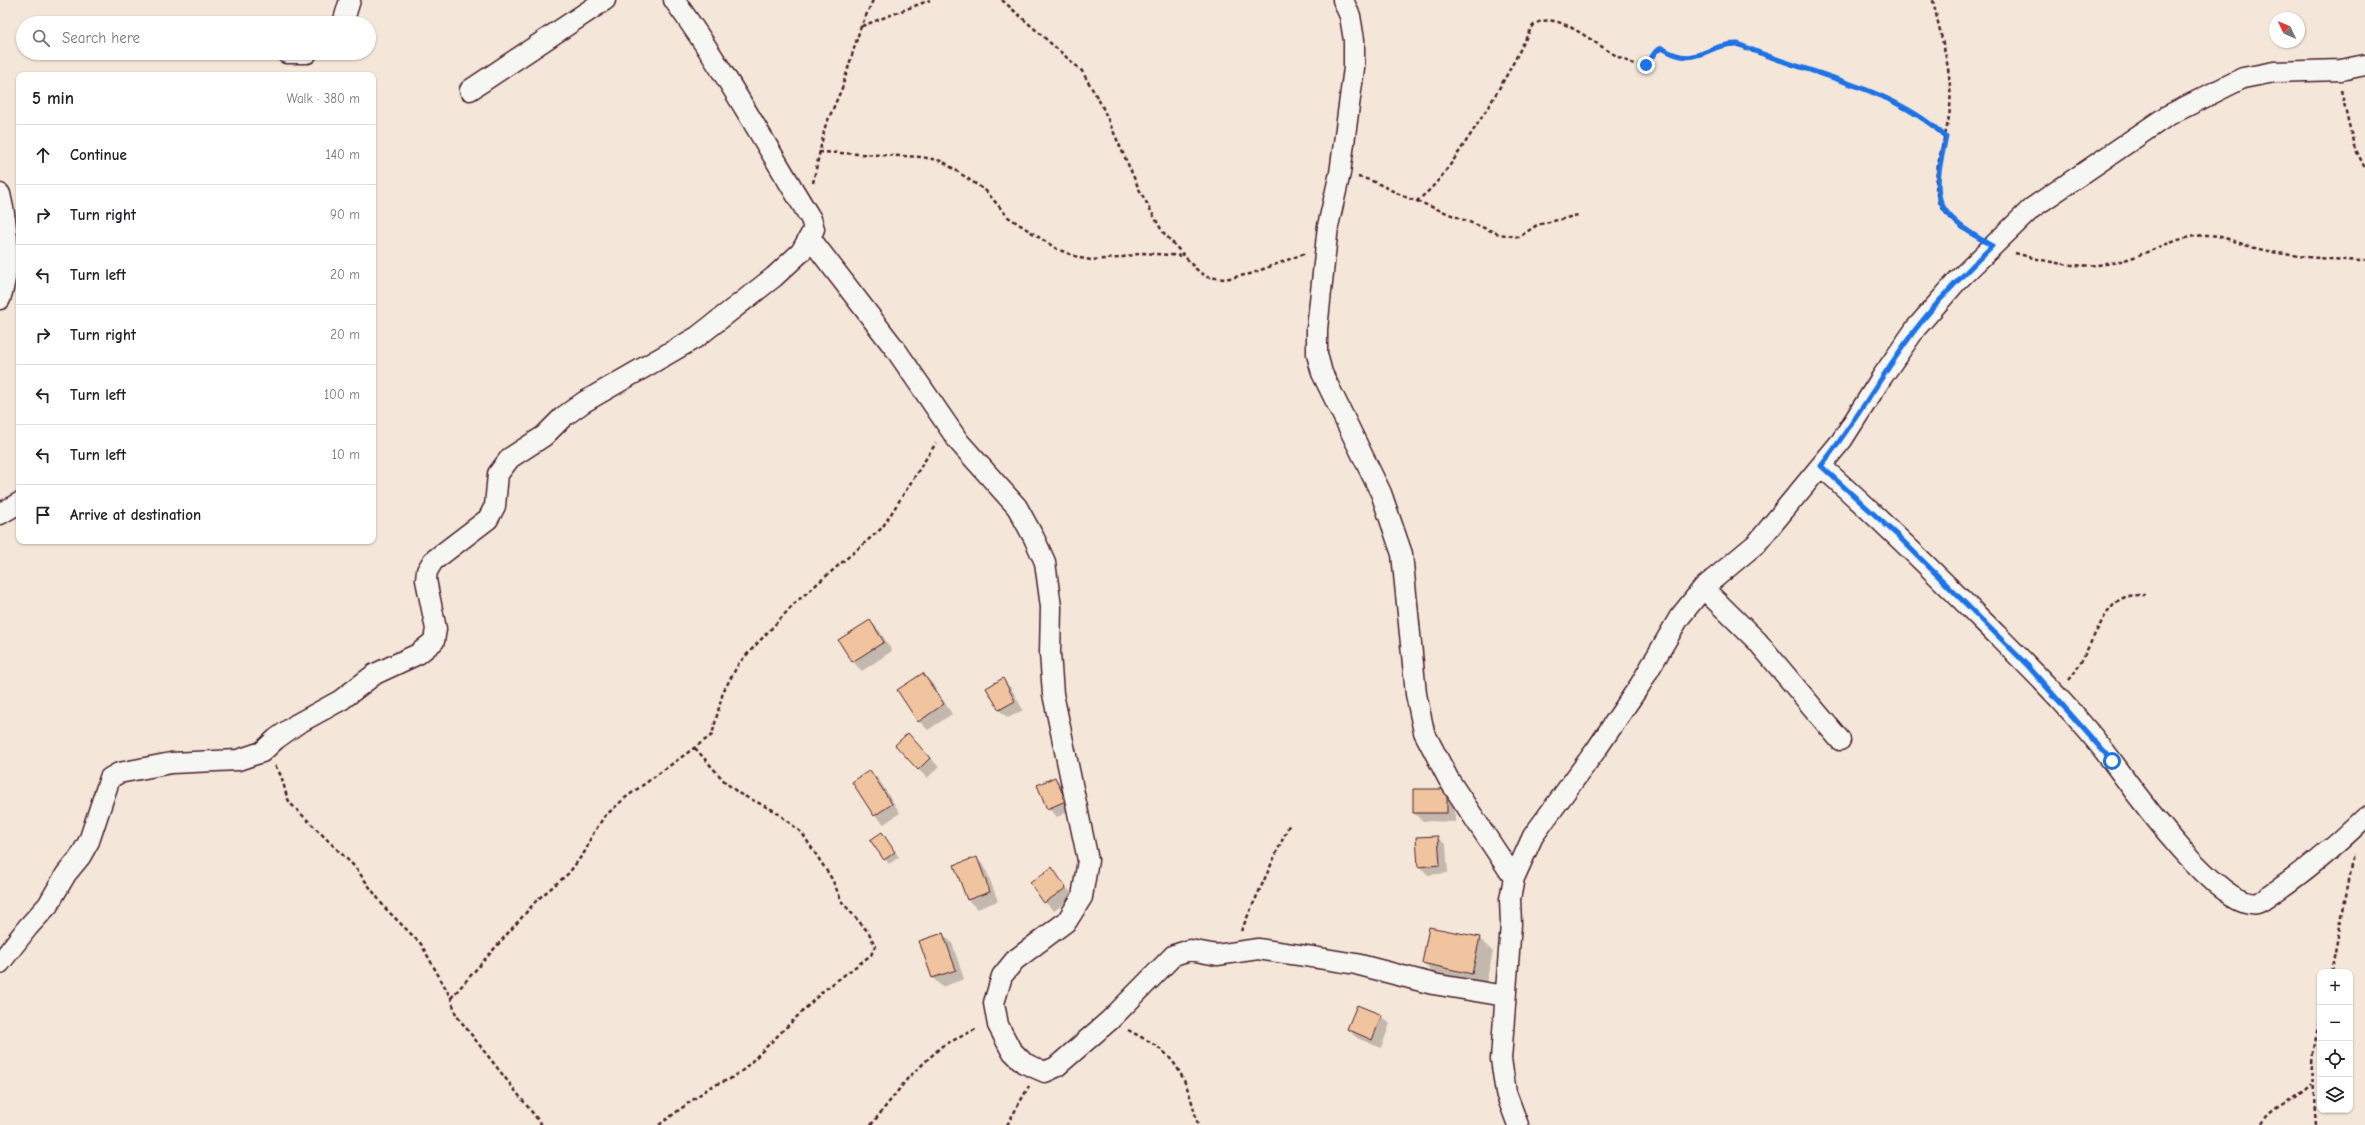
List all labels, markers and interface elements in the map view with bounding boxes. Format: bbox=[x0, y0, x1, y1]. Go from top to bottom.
north arrow bbox=[2269, 12, 2305, 48]
search box bbox=[16, 16, 376, 60]
icon: search bbox=[30, 27, 52, 49]
text: Search here bbox=[62, 29, 140, 47]
route end bbox=[1637, 56, 1655, 74]
text: 5 min bbox=[32, 89, 74, 108]
text: Walk · 380 m bbox=[287, 91, 360, 106]
icon: ahead bbox=[32, 144, 54, 166]
text: Continue bbox=[70, 146, 127, 164]
text: 140 m bbox=[326, 147, 360, 162]
icon: right bbox=[32, 204, 54, 226]
text: Turn right bbox=[70, 206, 136, 224]
text: 90 m bbox=[330, 207, 360, 222]
icon: left bbox=[32, 264, 54, 286]
text: Turn left bbox=[70, 266, 126, 284]
text: 20 m bbox=[330, 267, 360, 282]
icon: right bbox=[32, 324, 54, 346]
text: Turn right bbox=[70, 326, 136, 344]
text: 20 m bbox=[330, 327, 360, 342]
icon: left bbox=[32, 384, 54, 406]
text: Turn left bbox=[70, 386, 126, 404]
text: 100 m bbox=[324, 387, 360, 402]
icon: left bbox=[32, 444, 54, 466]
text: Turn left bbox=[70, 446, 126, 464]
text: 10 m bbox=[332, 447, 360, 462]
icon: arrive bbox=[32, 504, 54, 526]
text: Arrive at destination bbox=[70, 506, 201, 524]
route start bbox=[2103, 752, 2121, 770]
map controls bbox=[2317, 969, 2353, 1113]
button: + bbox=[2317, 969, 2353, 1005]
button: − bbox=[2317, 1005, 2353, 1041]
button: locate bbox=[2317, 1041, 2353, 1077]
button: layers bbox=[2317, 1077, 2353, 1113]

